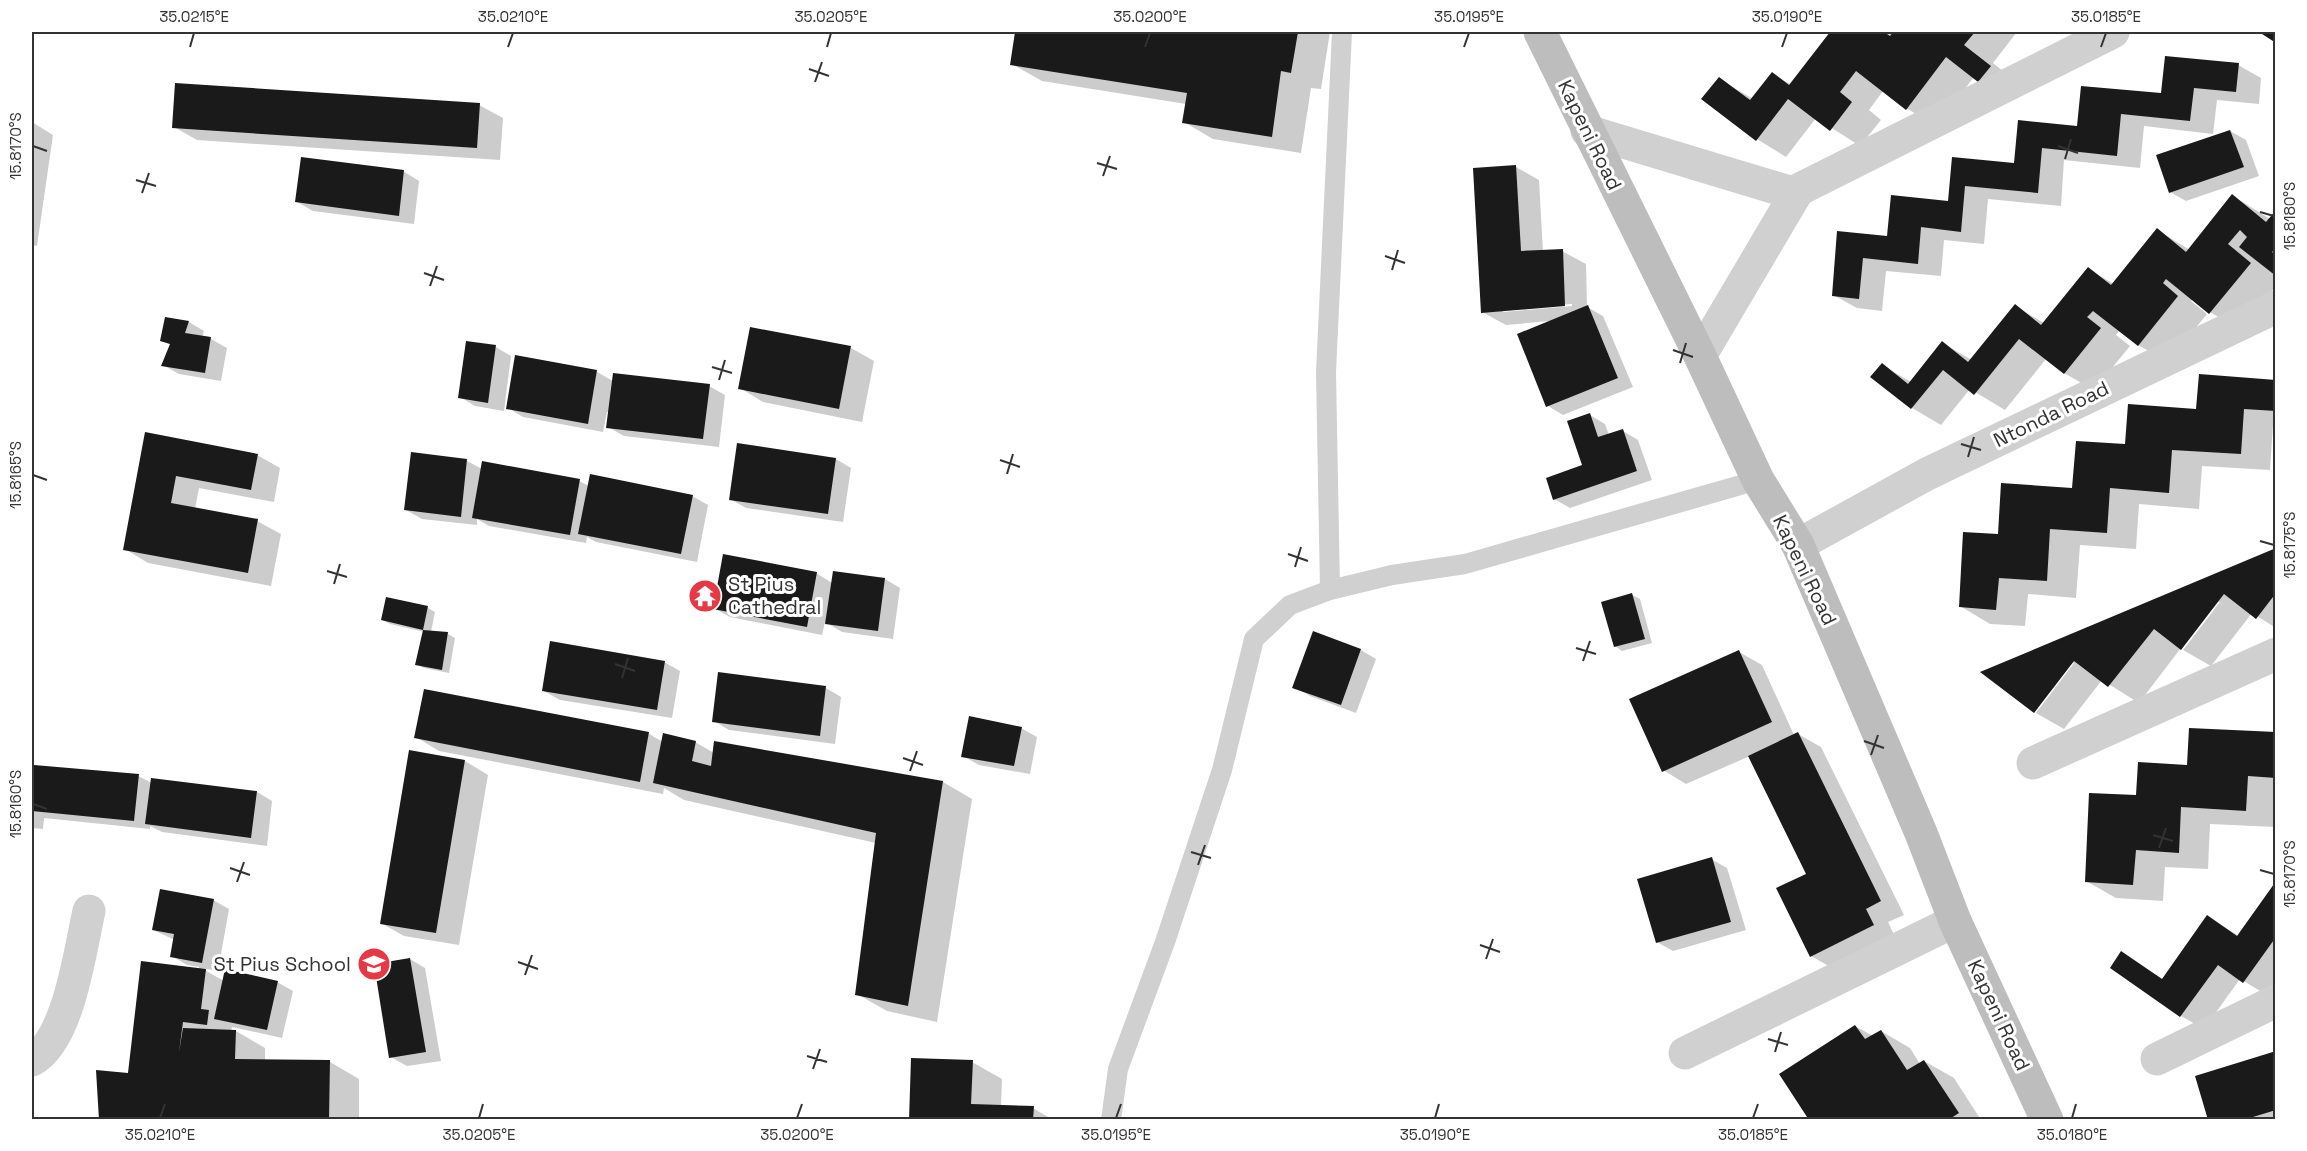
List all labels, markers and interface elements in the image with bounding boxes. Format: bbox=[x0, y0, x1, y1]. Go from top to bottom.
text: 35.0215°E bbox=[159, 7, 229, 26]
text: 35.0210°E bbox=[478, 7, 548, 26]
text: 35.0205°E bbox=[794, 7, 868, 26]
text: 35.0200°E bbox=[1113, 7, 1187, 26]
text: 35.0195°E bbox=[1434, 7, 1504, 26]
text: 35.0190°E bbox=[1752, 7, 1822, 26]
text: 35.0185°E bbox=[2071, 7, 2141, 26]
street label: Kapeni Road bbox=[1552, 75, 1628, 195]
text: 15.8170°S bbox=[6, 112, 25, 180]
text: 15.8180°S bbox=[2280, 182, 2299, 250]
street label: Ntonda Road bbox=[1989, 375, 2113, 453]
text: 15.8165°S bbox=[6, 441, 25, 509]
street label: Kapeni Road bbox=[1767, 510, 1843, 630]
text: 15.8175°S bbox=[2280, 511, 2299, 579]
place label: St Pius Cathedral bbox=[728, 571, 822, 620]
temple icon: St Pius Cathedral bbox=[687, 578, 723, 614]
text: 15.8160°S bbox=[6, 770, 25, 838]
text: 15.8170°S bbox=[2280, 840, 2299, 908]
school or university icon: St Pius School bbox=[356, 946, 392, 982]
place label: St Pius School bbox=[213, 951, 351, 977]
street label: Kapeni Road bbox=[1962, 955, 2036, 1075]
text: 35.0210°E bbox=[125, 1125, 195, 1144]
text: 35.0205°E bbox=[442, 1125, 516, 1144]
text: 35.0200°E bbox=[760, 1125, 834, 1144]
text: 35.0195°E bbox=[1081, 1125, 1151, 1144]
text: 35.0190°E bbox=[1400, 1125, 1470, 1144]
text: 35.0185°E bbox=[1718, 1125, 1788, 1144]
text: 35.0180°E bbox=[2037, 1125, 2107, 1144]

